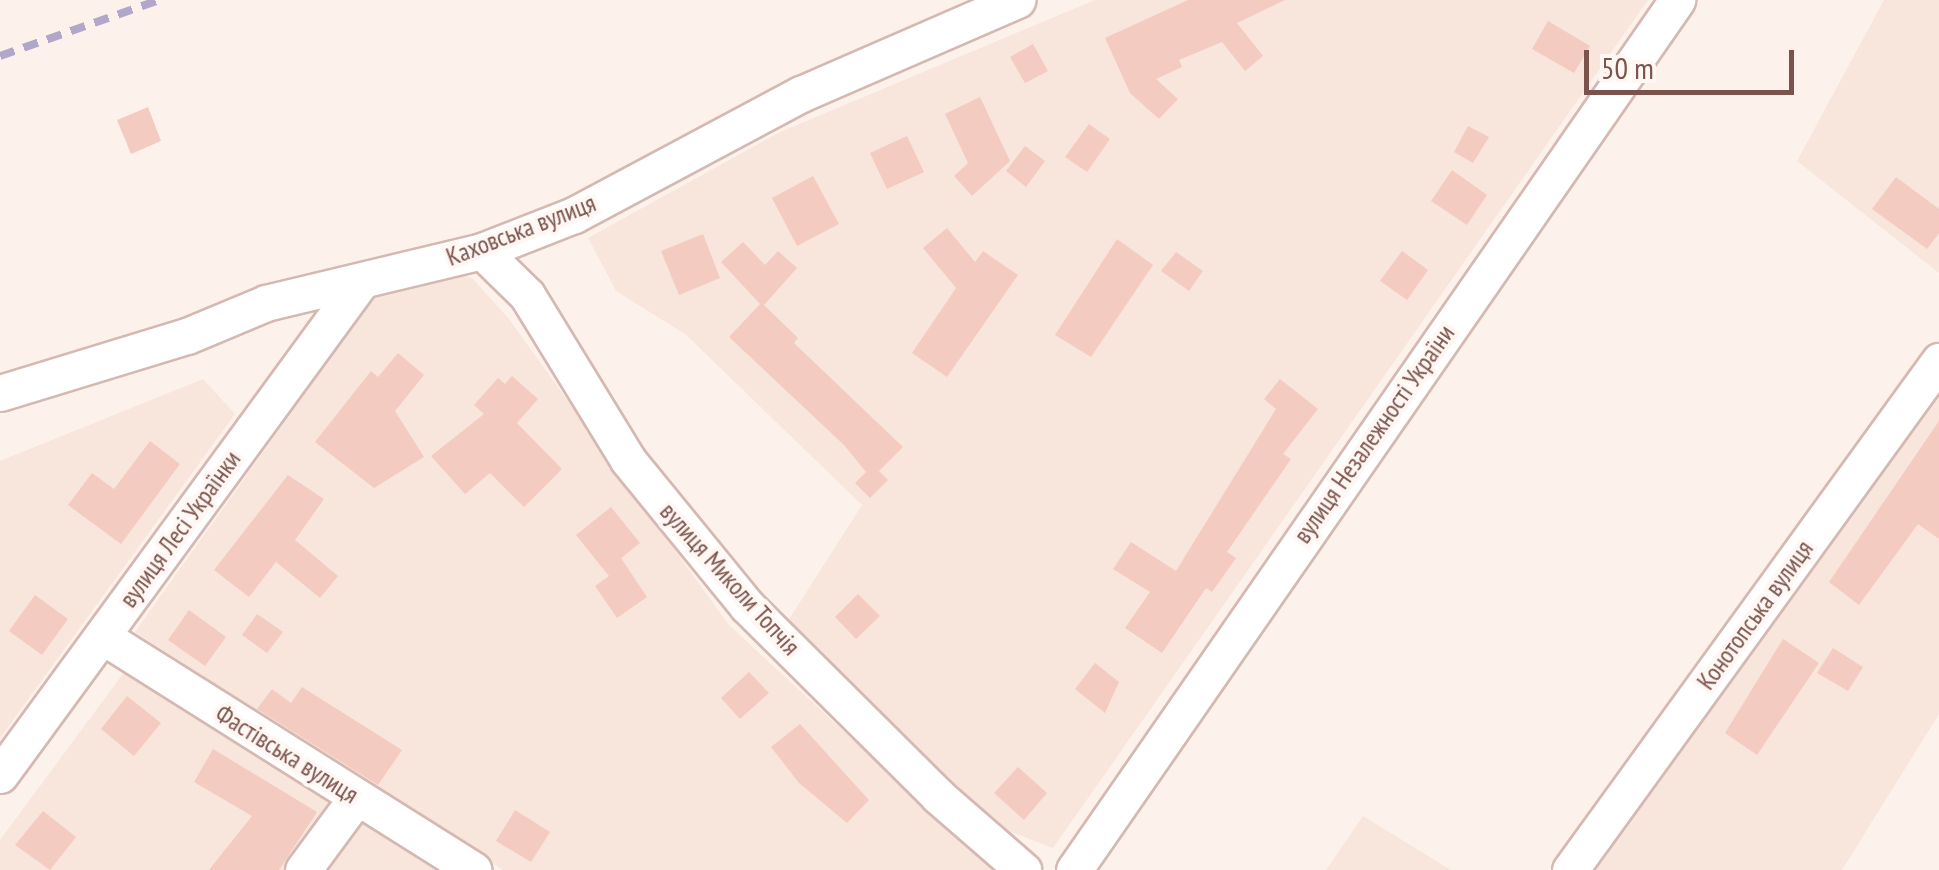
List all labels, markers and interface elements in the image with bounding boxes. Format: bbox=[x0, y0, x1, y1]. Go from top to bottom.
scale bar bbox=[1589, 30, 1799, 92]
text: 50 m bbox=[1601, 48, 1654, 87]
street label: Каховська вулиця bbox=[442, 188, 600, 272]
street label: вулиця Незалежності України bbox=[1287, 319, 1461, 549]
street label: вулиця Лесі Українки bbox=[113, 445, 247, 613]
street label: вулиця Миколи Топчія bbox=[654, 496, 806, 662]
street label: Конотопська вулиця bbox=[1691, 535, 1819, 695]
street label: Фастівська вулиця bbox=[210, 698, 364, 810]

